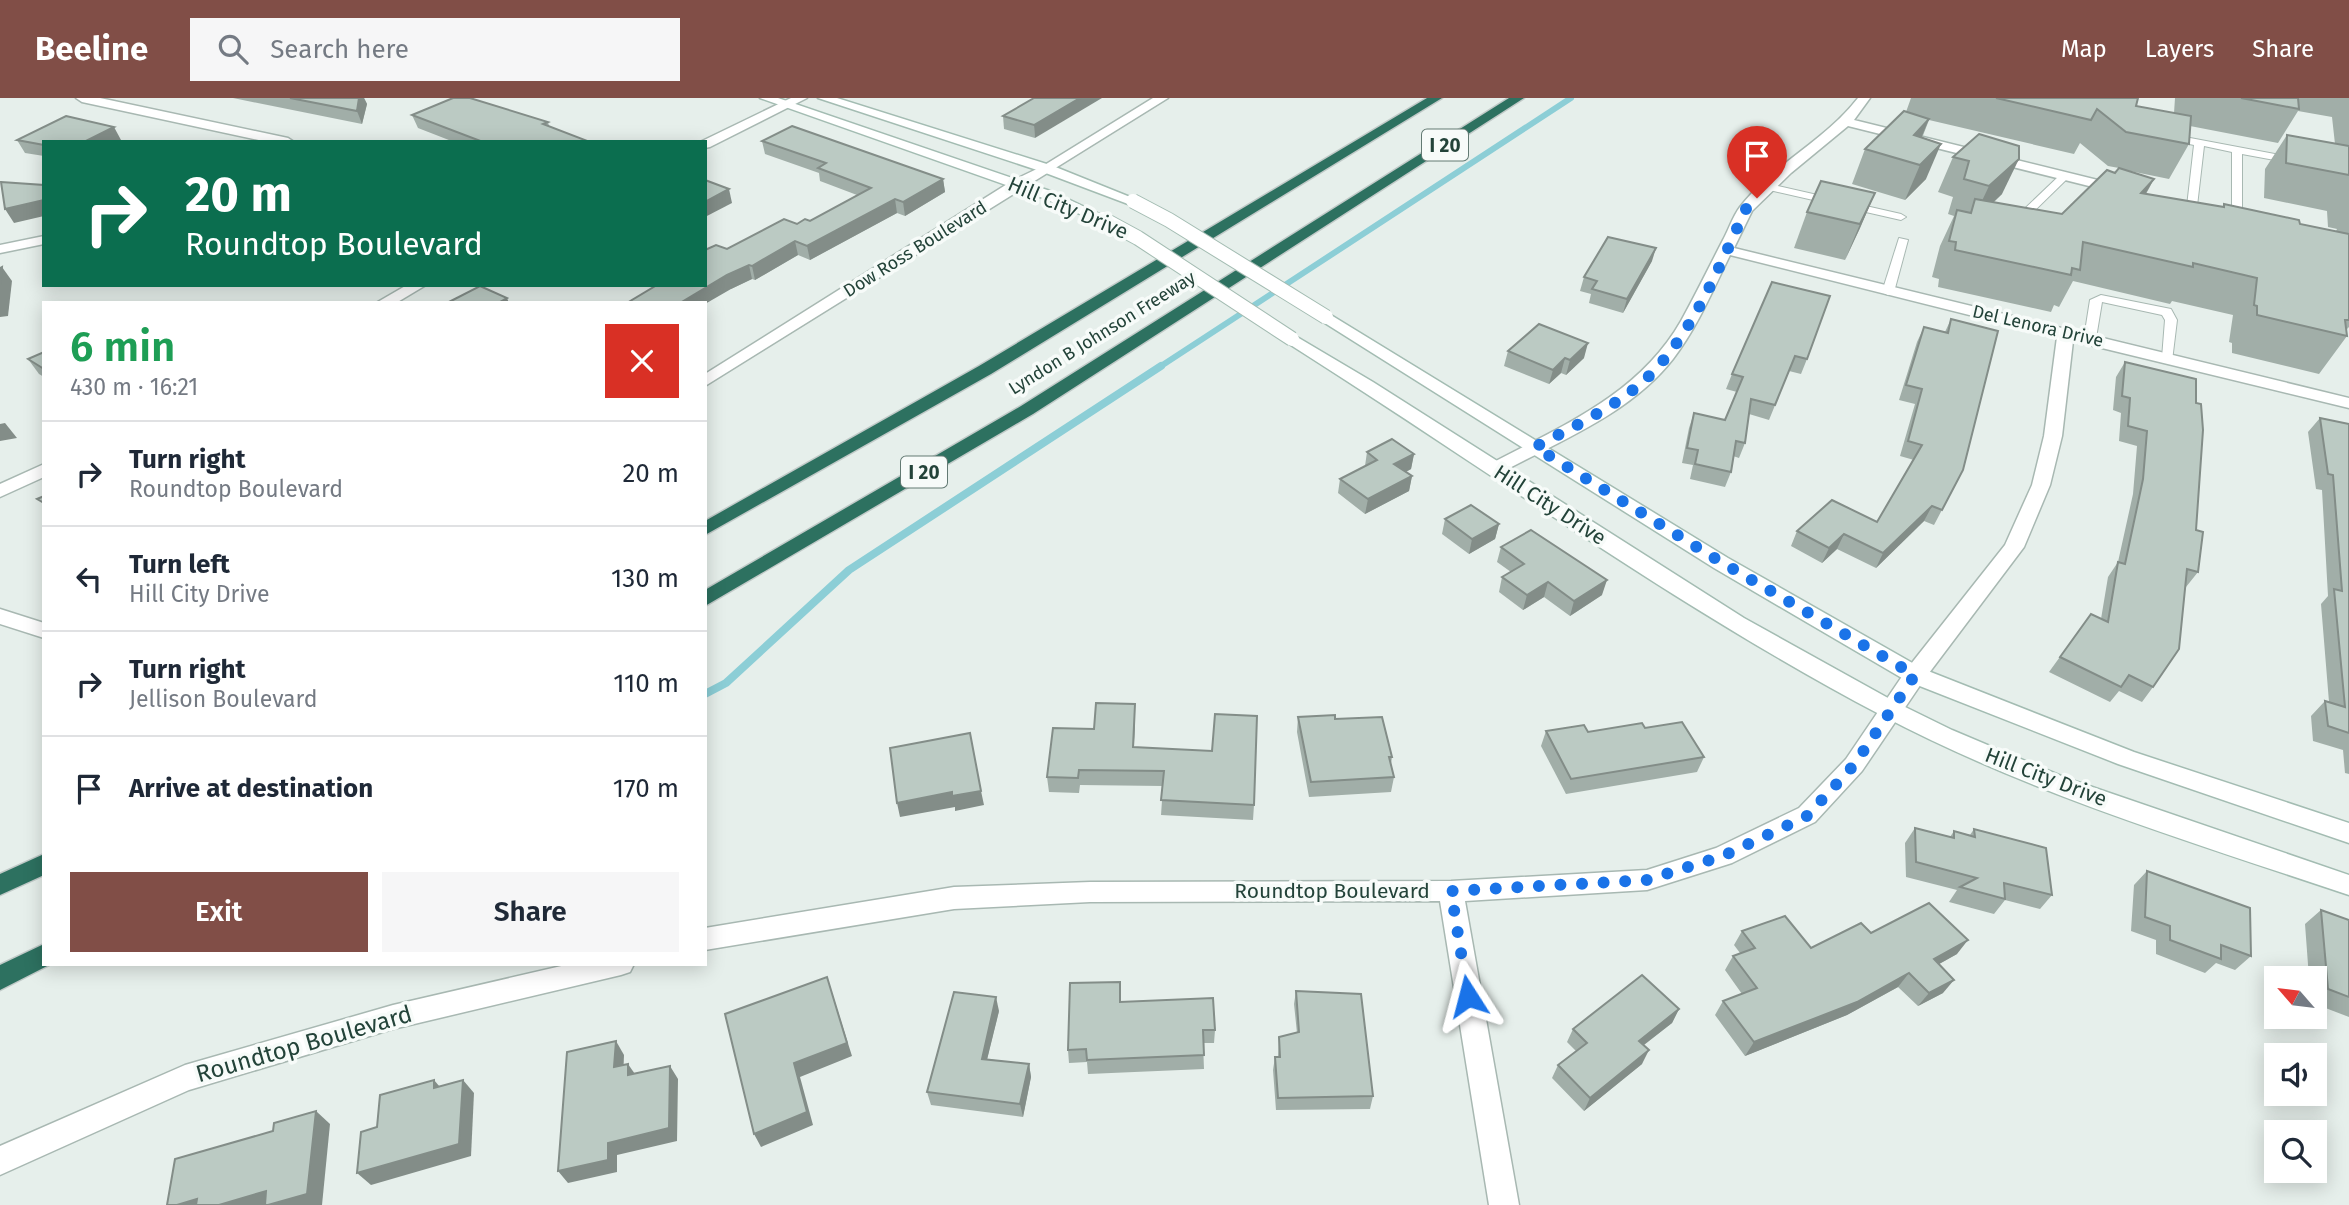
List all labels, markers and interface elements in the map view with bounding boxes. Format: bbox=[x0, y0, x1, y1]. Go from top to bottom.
search box bbox=[190, 18, 680, 81]
text: Beeline bbox=[35, 29, 148, 69]
icon: search bbox=[214, 30, 252, 68]
text: Search here bbox=[270, 34, 409, 65]
text: Map bbox=[2061, 35, 2107, 63]
text: Layers bbox=[2145, 35, 2214, 63]
text: Share bbox=[2252, 35, 2314, 63]
pin bbox=[1727, 126, 1787, 198]
road number: I 20 bbox=[1422, 130, 1468, 160]
icon: arrive bbox=[1738, 137, 1776, 175]
text: 20 m bbox=[185, 165, 292, 224]
icon: right bbox=[70, 168, 161, 259]
street label: Hill City Drive bbox=[1004, 171, 1132, 245]
street label: Dow Ross Boulevard bbox=[839, 196, 991, 302]
text: Roundtop Boulevard bbox=[185, 225, 483, 263]
street label: Lyndon B Johnson Freeway bbox=[1005, 266, 1200, 400]
street label: Del Lenora Drive bbox=[1970, 300, 2106, 352]
text: 6 min bbox=[70, 322, 175, 372]
button: close bbox=[605, 324, 679, 398]
text: 430 m · 16:21 bbox=[70, 373, 198, 401]
text: Turn right bbox=[129, 444, 246, 475]
icon: right bbox=[70, 455, 108, 493]
road number: I 20 bbox=[901, 456, 947, 488]
text: 20 m bbox=[622, 458, 679, 489]
street label: Hill City Drive bbox=[1489, 459, 1611, 551]
text: Roundtop Boulevard bbox=[129, 475, 343, 503]
text: Turn left bbox=[129, 549, 230, 580]
icon: left bbox=[70, 560, 108, 598]
text: 130 m bbox=[611, 563, 679, 594]
text: Hill City Drive bbox=[129, 580, 270, 608]
text: Turn right bbox=[129, 654, 246, 685]
icon: right bbox=[70, 665, 108, 703]
text: 110 m bbox=[613, 668, 679, 699]
text: Jellison Boulevard bbox=[129, 685, 318, 713]
street label: Hill City Drive bbox=[1981, 742, 2111, 812]
icon: arrive bbox=[70, 770, 108, 808]
text: Arrive at destination bbox=[129, 773, 373, 804]
text: 170 m bbox=[613, 773, 679, 804]
button: Exit bbox=[70, 872, 368, 952]
button: Share bbox=[382, 872, 679, 952]
street label: Roundtop Boulevard bbox=[1234, 878, 1430, 904]
position arrow bbox=[1431, 959, 1505, 1033]
north arrow bbox=[2264, 966, 2328, 1029]
map controls bbox=[2264, 966, 2327, 1183]
street label: Roundtop Boulevard bbox=[193, 1000, 415, 1088]
button: sound bbox=[2264, 1043, 2327, 1106]
button: search bbox=[2264, 1120, 2327, 1183]

